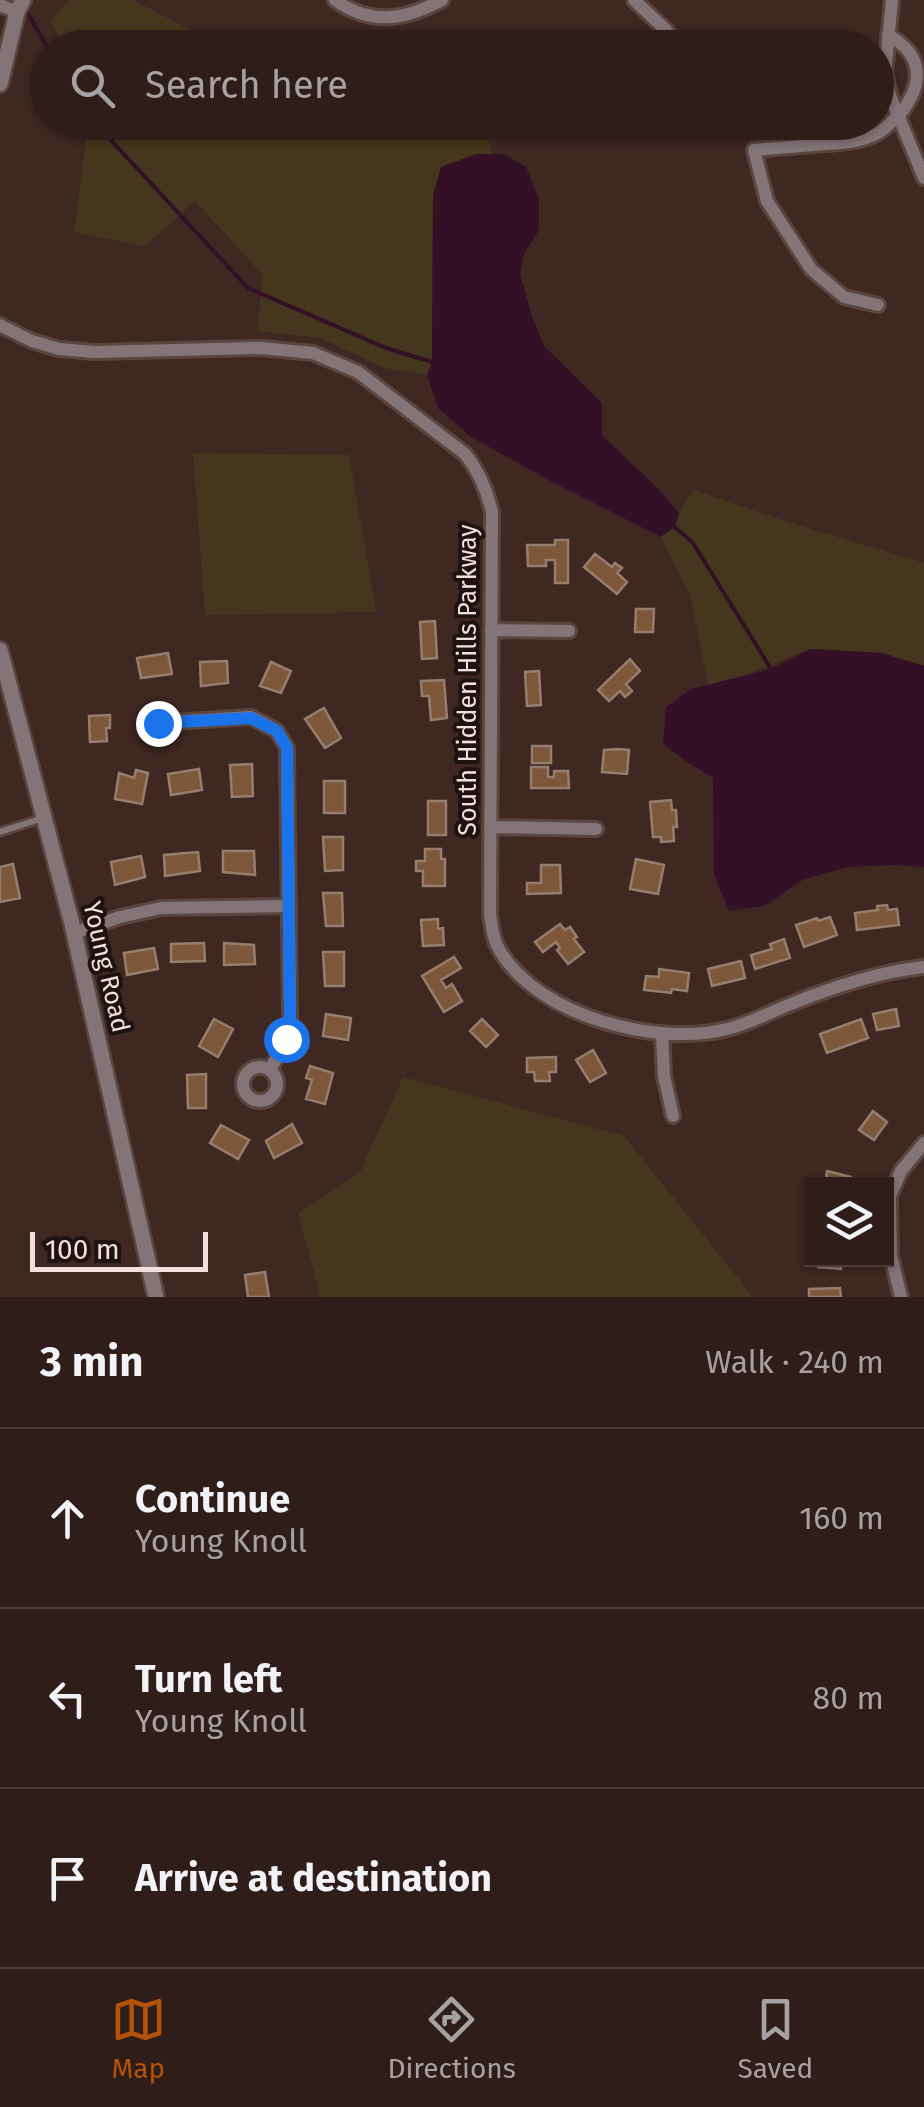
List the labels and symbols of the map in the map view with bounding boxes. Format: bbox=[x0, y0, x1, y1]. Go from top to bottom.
street label: South Hidden Hills Parkway bbox=[453, 524, 483, 836]
route end bbox=[136, 701, 182, 747]
street label: Young Road bbox=[76, 899, 136, 1035]
route start bbox=[264, 1017, 310, 1063]
scale bar bbox=[30, 1227, 208, 1272]

